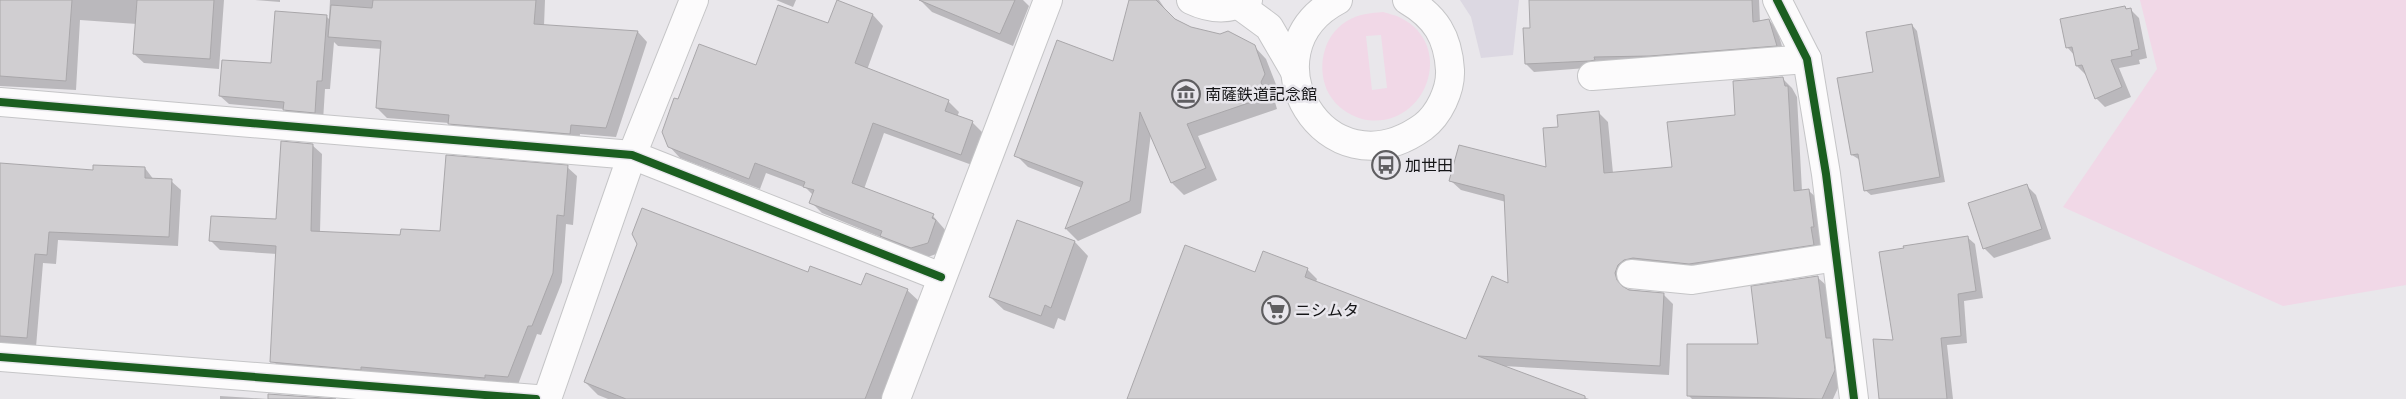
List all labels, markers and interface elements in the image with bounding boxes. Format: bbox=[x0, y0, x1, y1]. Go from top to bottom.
museum icon: 南薩鉄道記念館 bbox=[1171, 79, 1201, 109]
place label: 南薩鉄道記念館 bbox=[1205, 84, 1317, 104]
bus stop icon: 加世田 bbox=[1371, 150, 1401, 180]
place label: 加世田 bbox=[1405, 155, 1453, 175]
supermarket icon: ニシムタ bbox=[1261, 295, 1291, 325]
place label: ニシムタ bbox=[1295, 300, 1359, 320]

